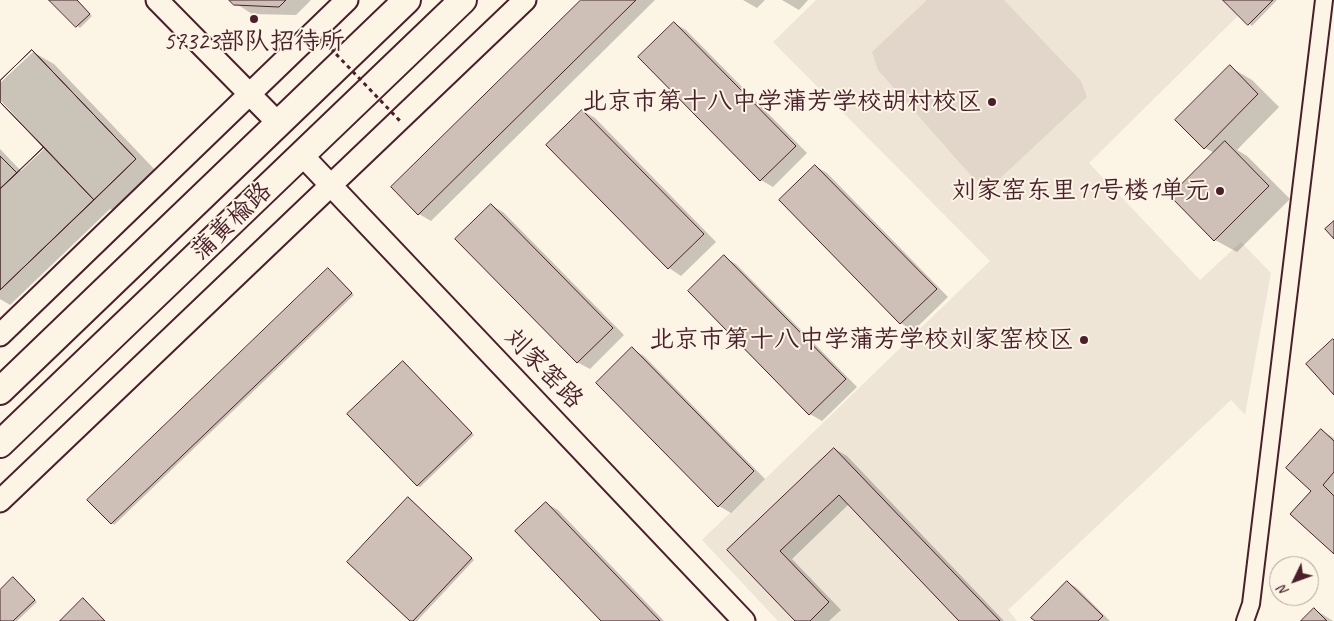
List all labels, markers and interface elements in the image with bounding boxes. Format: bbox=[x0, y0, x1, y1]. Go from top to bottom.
marker: 57323部队招待所 bbox=[248, 13, 260, 25]
place label: 57323部队招待所 bbox=[163, 27, 345, 57]
place label: 北京市第十八中学蒲芳学校胡村校区 bbox=[582, 87, 982, 117]
marker: 北京市第十八中学蒲芳学校胡村校区 bbox=[986, 96, 998, 108]
street label: 蒲黄榆路 bbox=[186, 176, 278, 268]
place label: 刘家窑东里11号楼1单元 bbox=[951, 176, 1210, 206]
marker: 刘家窑东里11号楼1单元 bbox=[1214, 185, 1226, 197]
street label: 刘家窑路 bbox=[497, 323, 589, 415]
place label: 北京市第十八中学蒲芳学校刘家窑校区 bbox=[649, 325, 1074, 355]
marker: 北京市第十八中学蒲芳学校刘家窑校区 bbox=[1078, 334, 1090, 346]
north arrow bbox=[1269, 556, 1319, 606]
text: N bbox=[1274, 582, 1292, 600]

